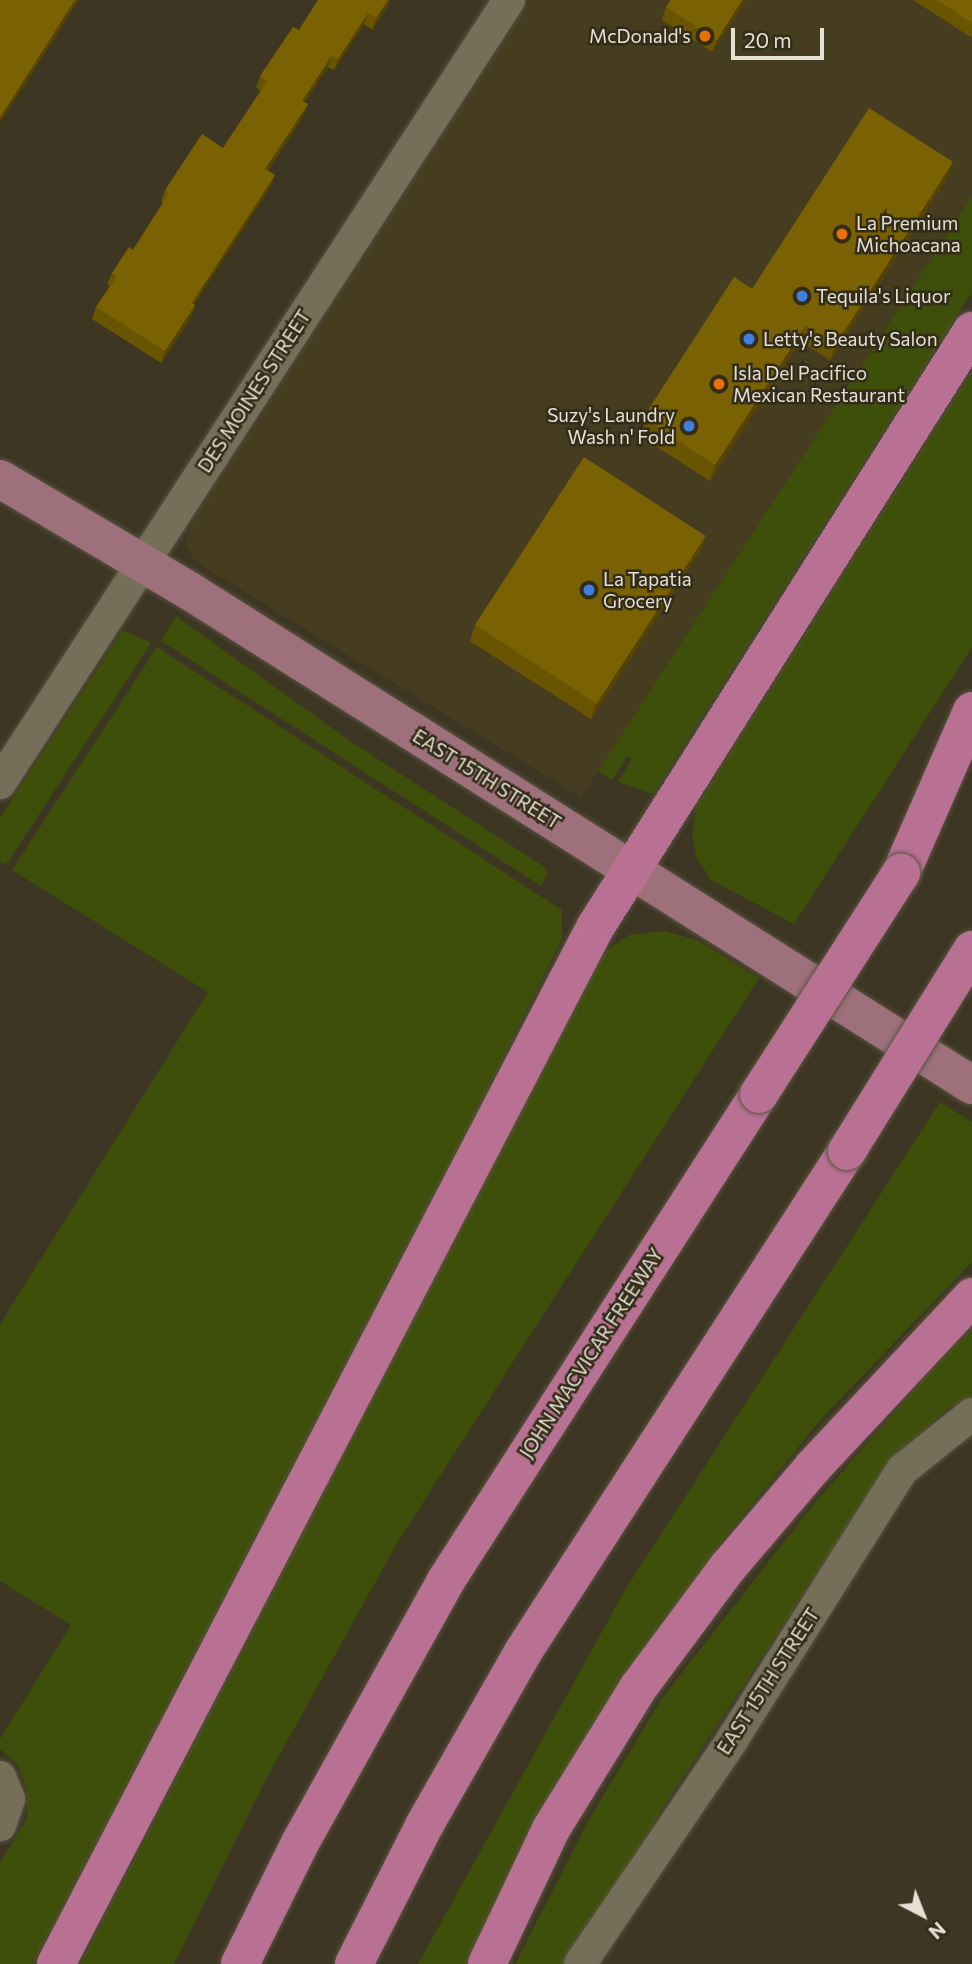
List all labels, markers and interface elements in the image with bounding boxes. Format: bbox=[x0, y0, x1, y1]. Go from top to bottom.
scale bar bbox=[734, 14, 827, 58]
place label: McDonald's bbox=[589, 25, 691, 47]
text: 20 m bbox=[744, 27, 792, 52]
marker: McDonald's bbox=[697, 28, 713, 44]
place label: La Premium Michoacana bbox=[856, 212, 961, 256]
marker: La Premium Michoacana bbox=[834, 226, 850, 242]
place label: Tequila's Liquor bbox=[816, 285, 951, 307]
marker: Tequila's Liquor bbox=[794, 288, 810, 304]
street label: DES MOINES STREET bbox=[193, 305, 315, 477]
place label: Letty's Beauty Salon bbox=[763, 328, 938, 350]
marker: Letty's Beauty Salon bbox=[741, 331, 757, 347]
place label: Isla Del Pacifico Mexican Restaurant bbox=[733, 362, 905, 406]
marker: Isla Del Pacifico Mexican Restaurant bbox=[711, 376, 727, 392]
place label: Suzy's Laundry Wash n' Fold bbox=[547, 404, 675, 448]
marker: Suzy's Laundry Wash n' Fold bbox=[681, 418, 697, 434]
place label: La Tapatia Grocery bbox=[603, 568, 692, 612]
marker: La Tapatia Grocery bbox=[581, 582, 597, 598]
street label: EAST 15TH STREET bbox=[409, 724, 565, 834]
street label: JOHN MACVICAR FREEWAY bbox=[514, 1244, 668, 1462]
street label: EAST 15TH STREET bbox=[712, 1603, 824, 1759]
north arrow bbox=[888, 1880, 958, 1950]
text: N bbox=[924, 1918, 950, 1944]

